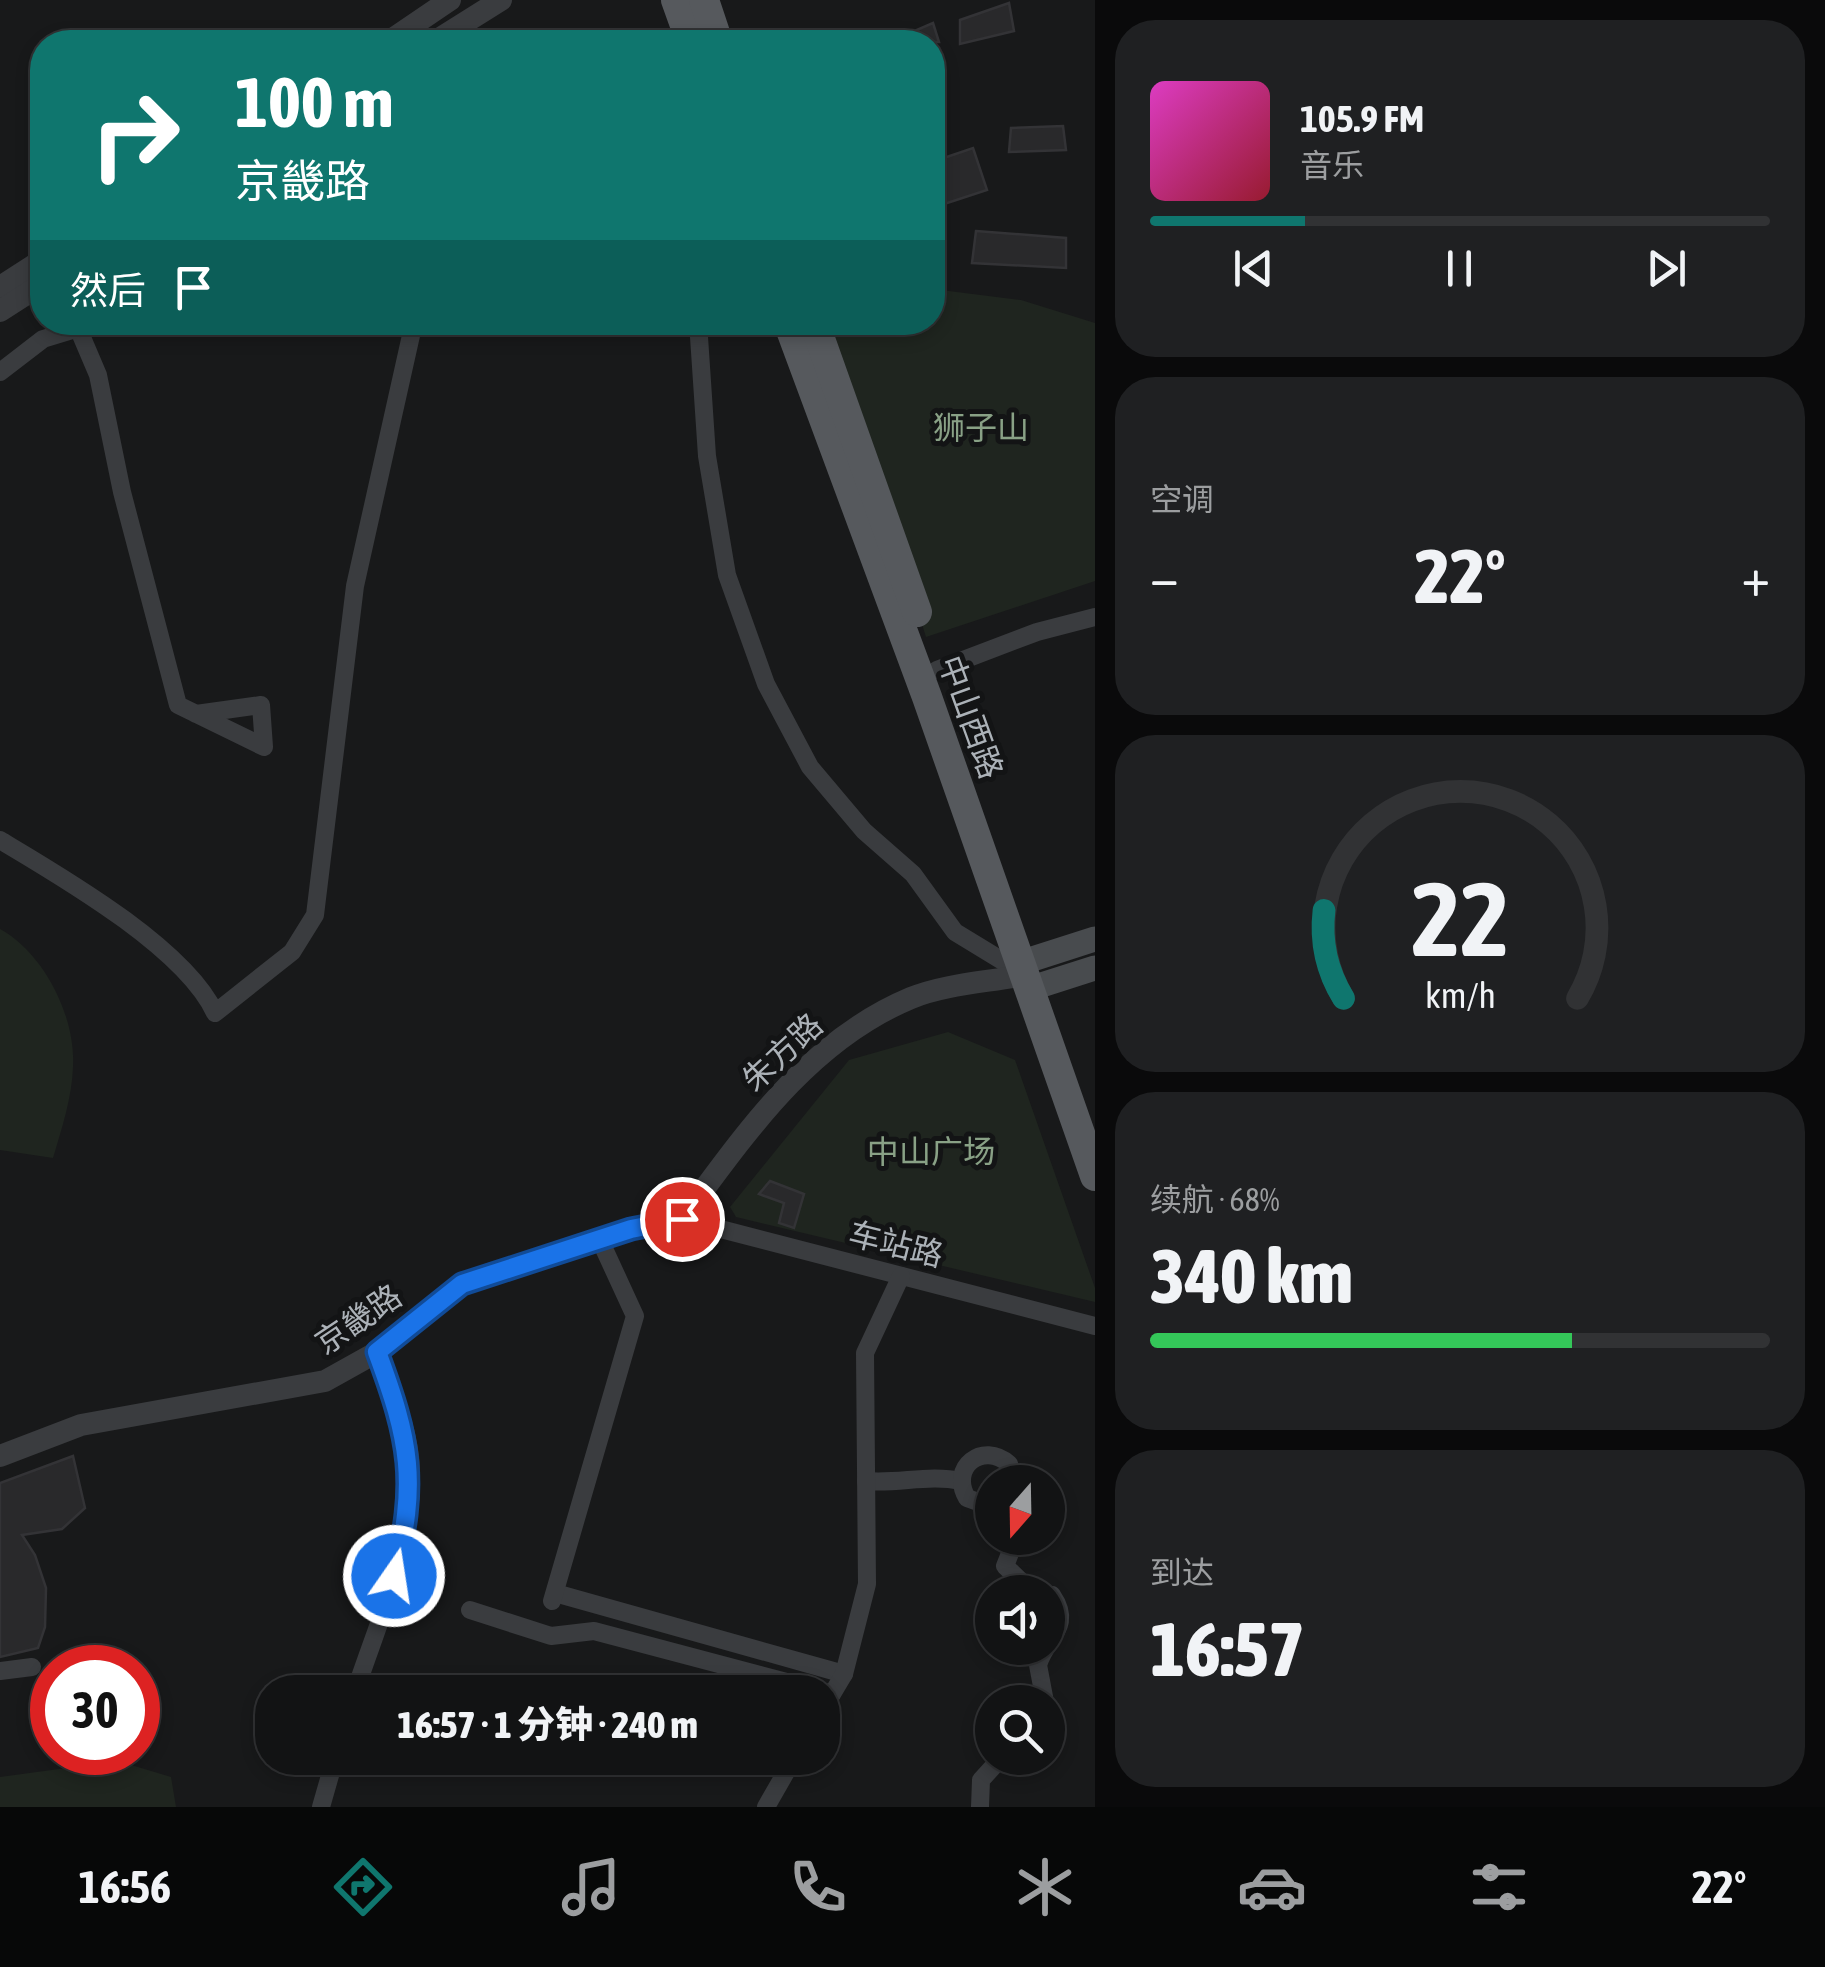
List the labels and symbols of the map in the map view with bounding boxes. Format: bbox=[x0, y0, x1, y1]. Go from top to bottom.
park label: 狮子山 bbox=[933, 409, 1029, 446]
street label: 中山西路 bbox=[932, 651, 1010, 783]
street label: 朱方路 bbox=[734, 1006, 830, 1098]
park label: 中山广场 bbox=[867, 1133, 995, 1170]
pin bbox=[640, 1177, 725, 1262]
street label: 车站路 bbox=[845, 1214, 947, 1274]
street label: 京畿路 bbox=[308, 1277, 408, 1361]
north arrow bbox=[975, 1465, 1065, 1555]
position arrow bbox=[342, 1524, 446, 1628]
speed limit sign: 30 bbox=[30, 1645, 160, 1775]

